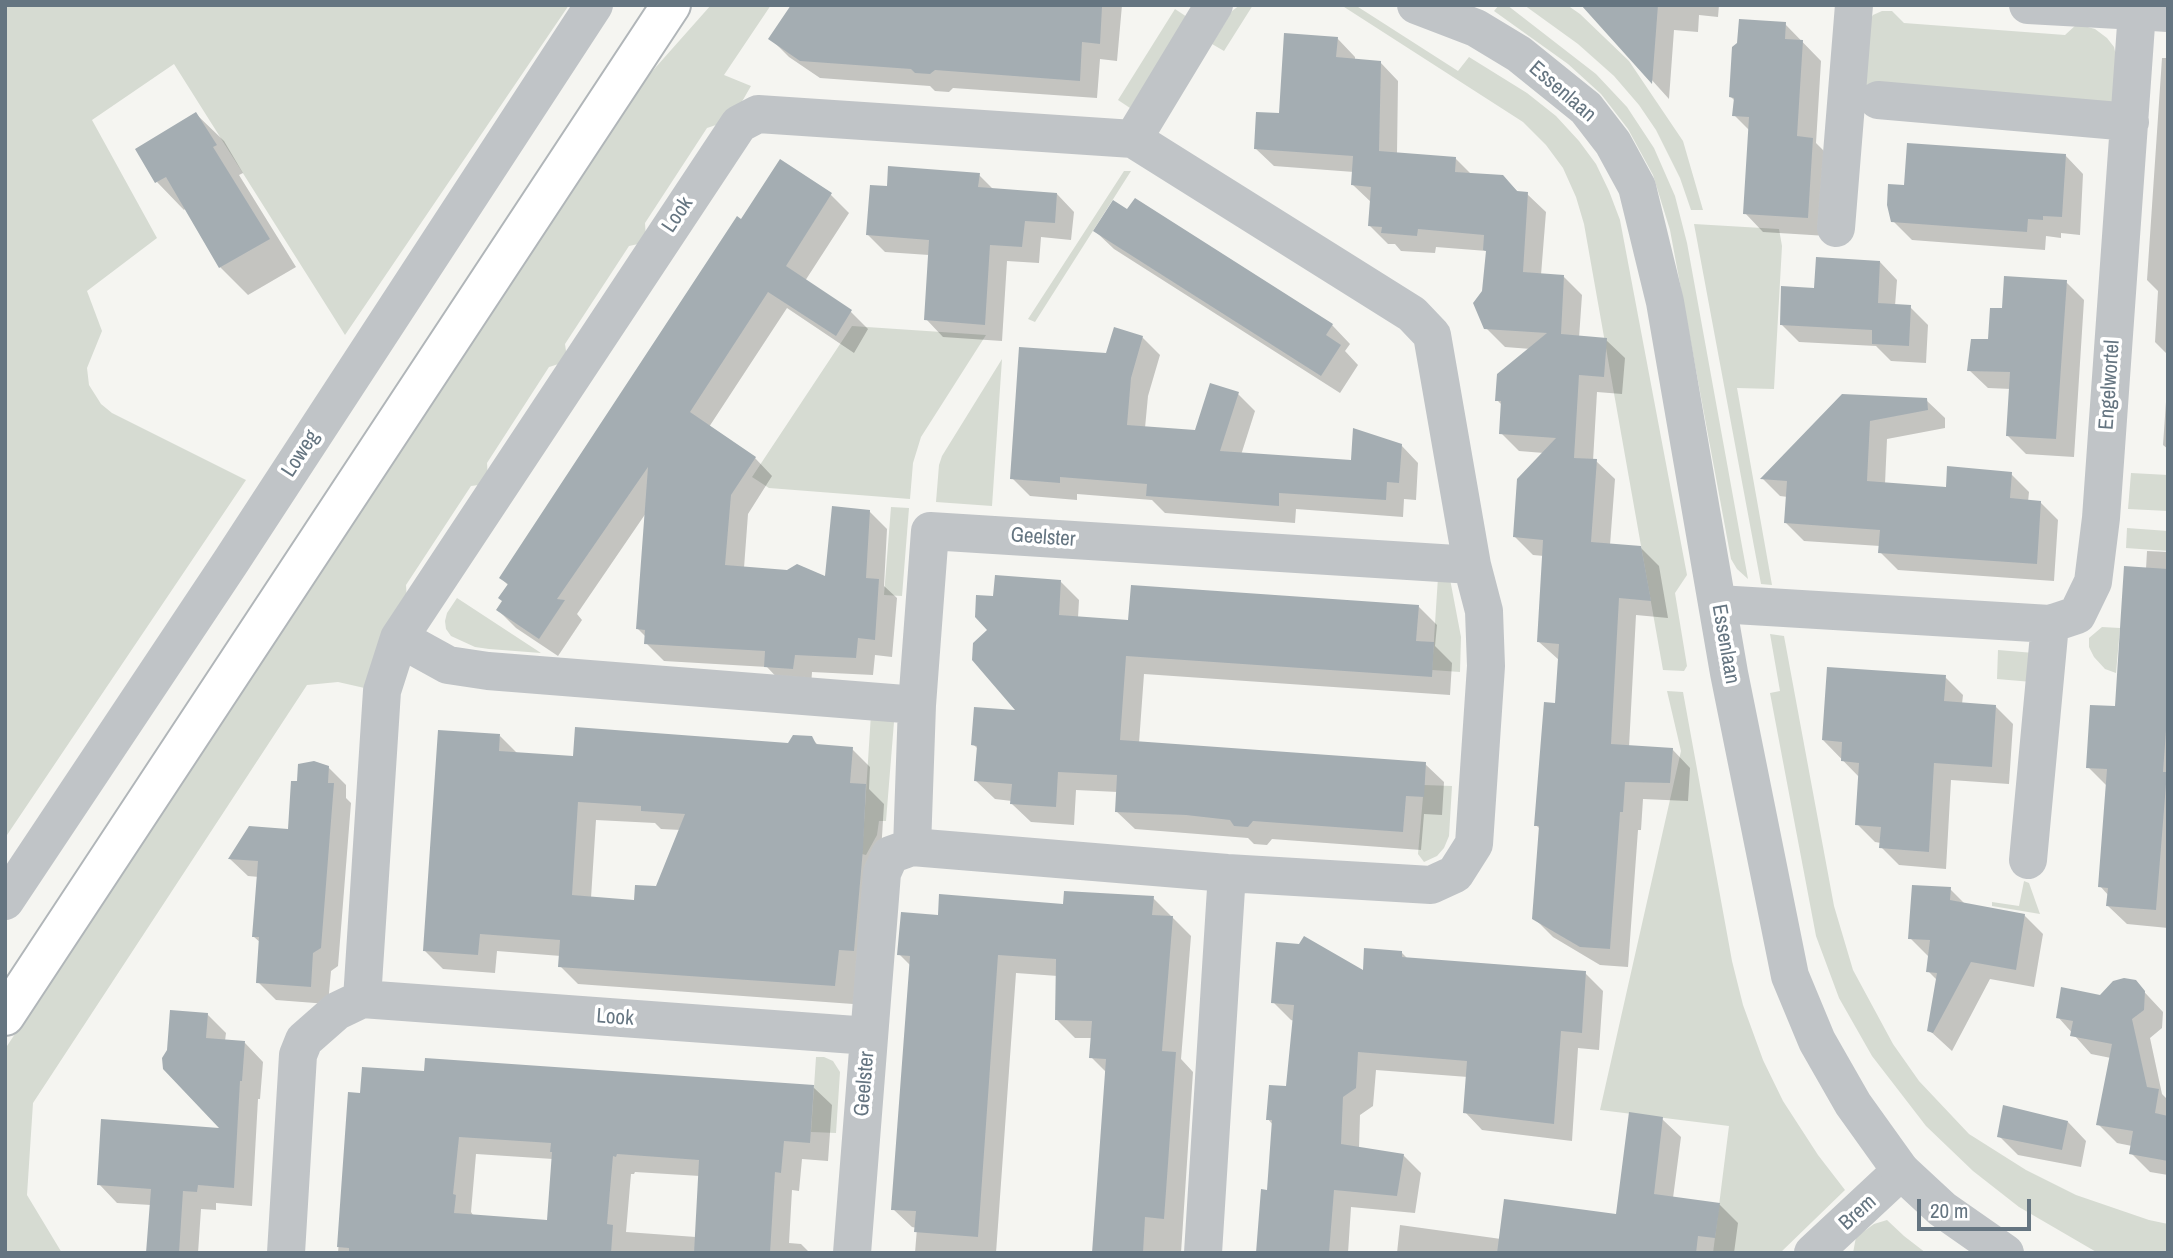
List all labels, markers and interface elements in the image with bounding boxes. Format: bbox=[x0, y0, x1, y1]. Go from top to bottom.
street label: Essenlaan bbox=[1523, 56, 1601, 128]
street label: Look bbox=[657, 192, 699, 238]
street label: Engelwortel bbox=[2094, 339, 2126, 431]
street label: Loweg bbox=[277, 426, 325, 482]
street label: Geelster bbox=[1010, 523, 1076, 553]
street label: Essenlaan bbox=[1706, 602, 1744, 686]
street label: Look bbox=[595, 1004, 635, 1032]
street label: Geelster bbox=[850, 1050, 880, 1118]
scale bar bbox=[1921, 1184, 2035, 1228]
street label: Brem bbox=[1834, 1190, 1882, 1236]
text: 20 m bbox=[1930, 1196, 1968, 1225]

